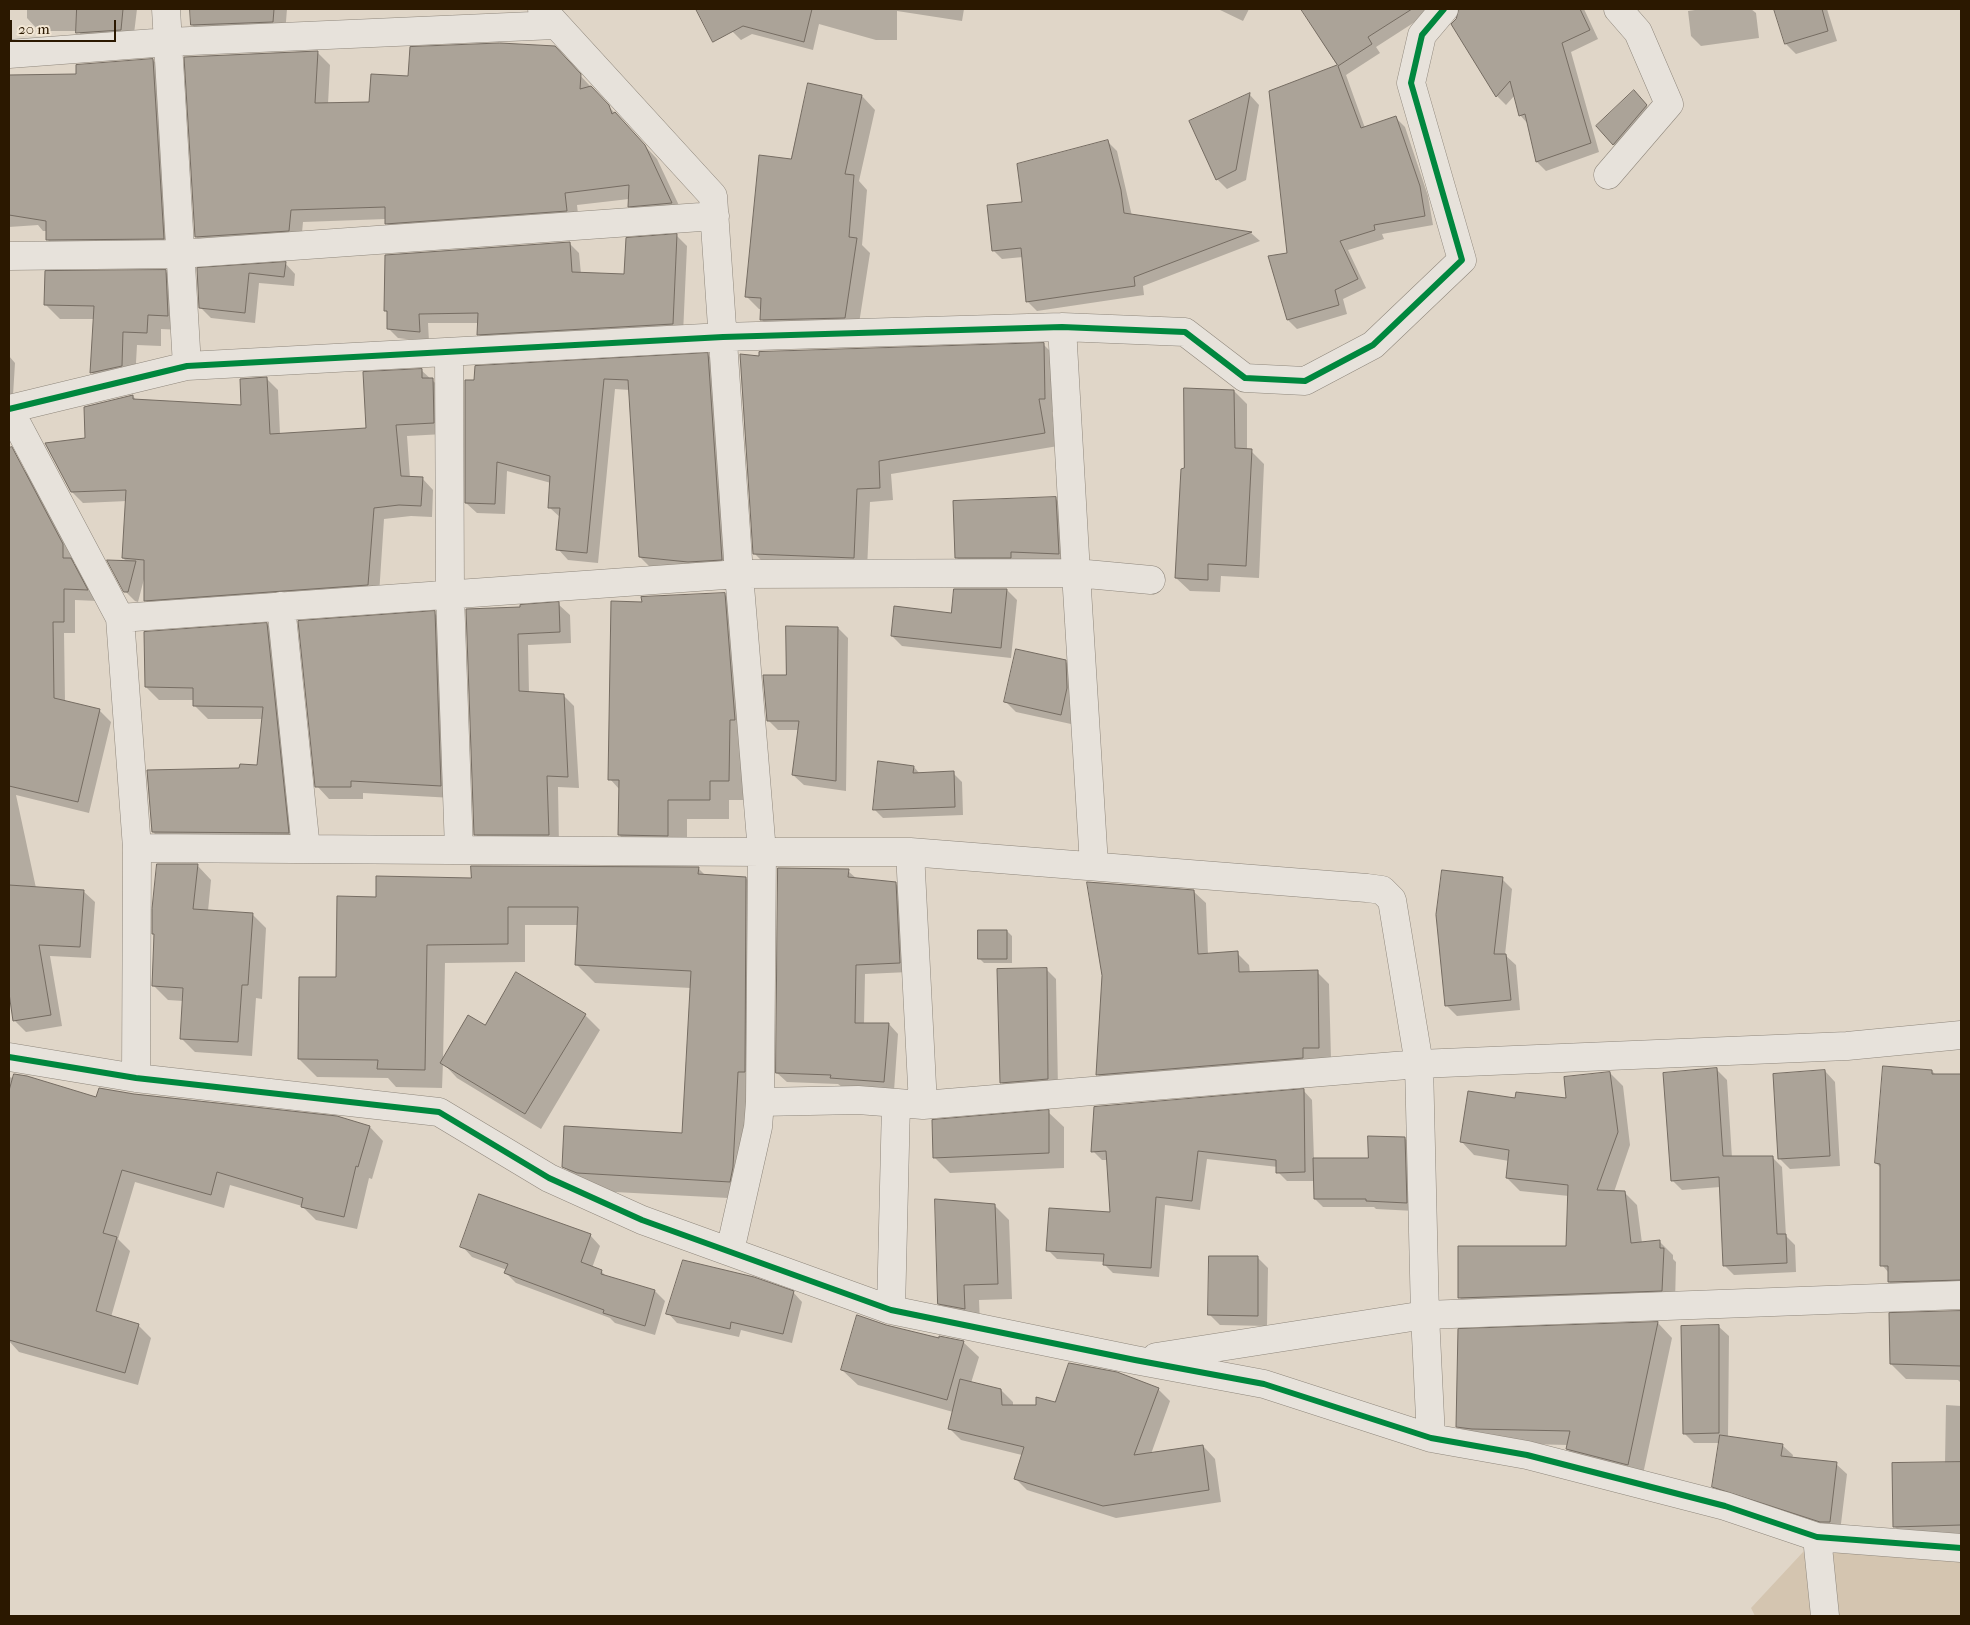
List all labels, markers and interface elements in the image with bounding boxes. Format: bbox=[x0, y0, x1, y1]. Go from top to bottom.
scale bar bbox=[12, 10, 119, 42]
text: 20 m bbox=[18, 20, 50, 38]

